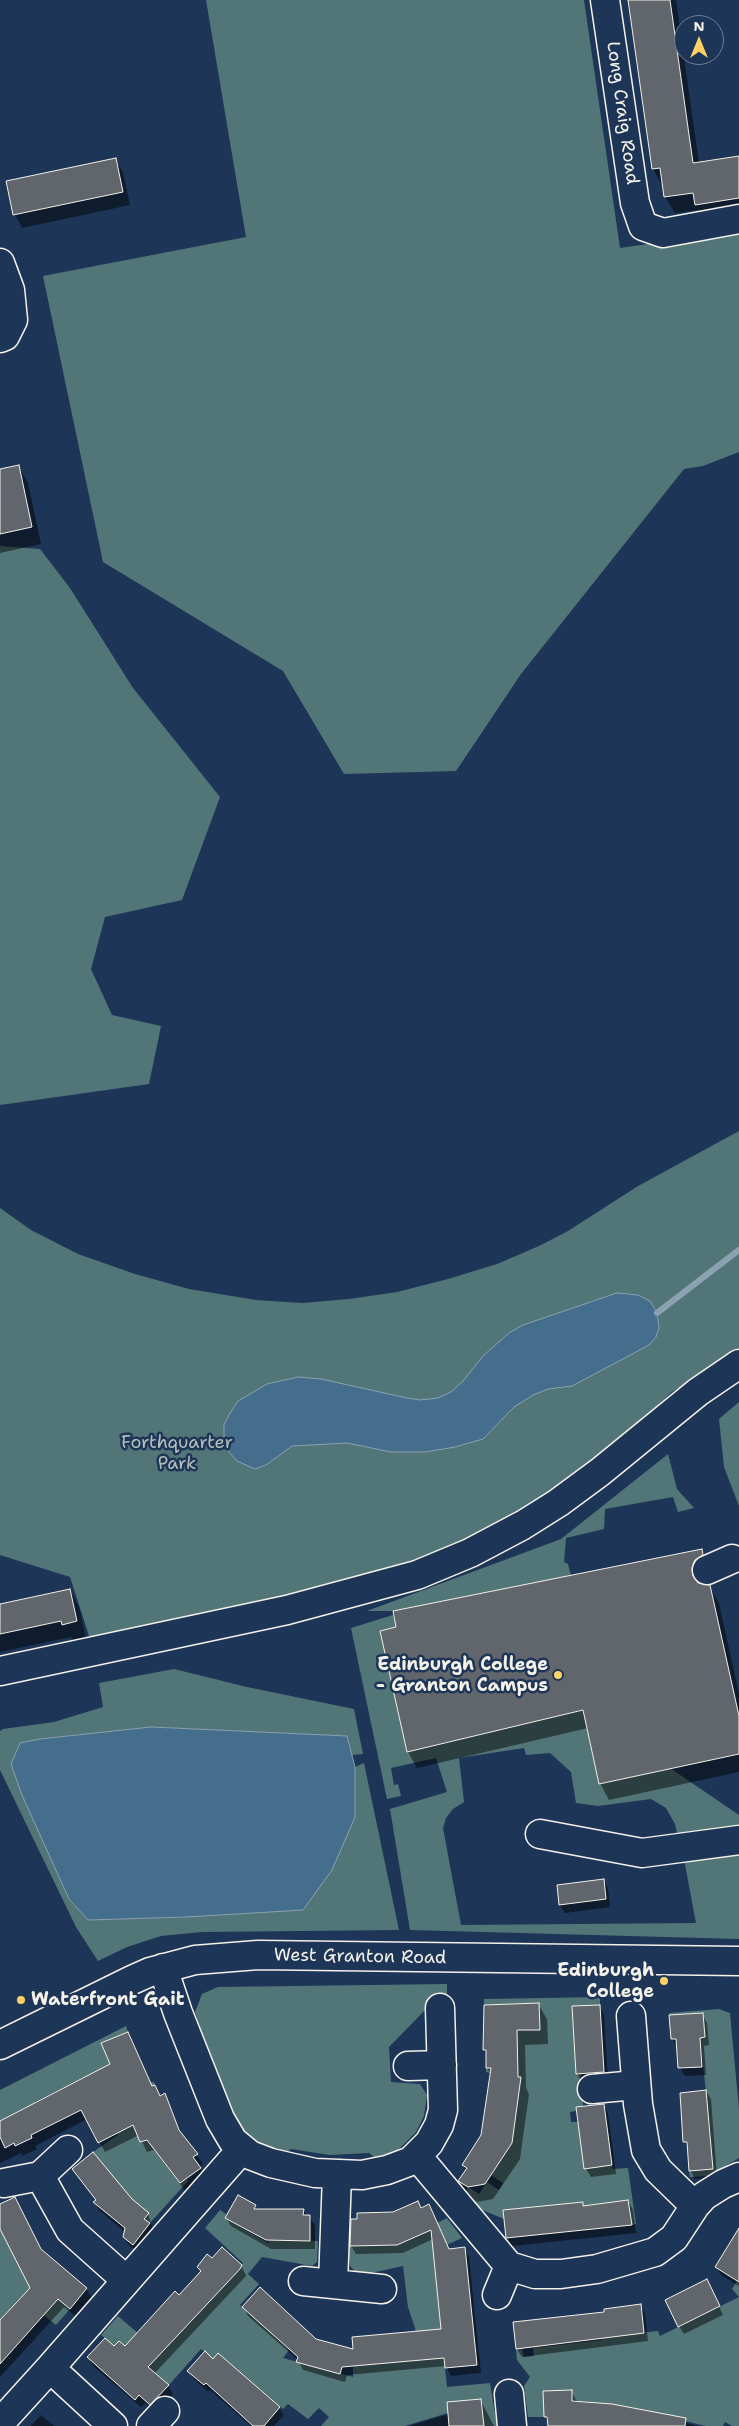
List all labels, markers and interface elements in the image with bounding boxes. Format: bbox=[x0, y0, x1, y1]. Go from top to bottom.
north arrow bbox=[674, 15, 724, 65]
text: N bbox=[693, 17, 705, 35]
street label: Long Craig Road bbox=[601, 40, 643, 186]
park label: Forthquarter Park bbox=[121, 1432, 233, 1475]
place label: Edinburgh College - Granton Campus bbox=[376, 1654, 548, 1696]
marker: Edinburgh College - Granton Campus bbox=[552, 1669, 564, 1681]
street label: West Granton Road bbox=[274, 1945, 446, 1969]
place label: Edinburgh College bbox=[557, 1960, 654, 2002]
marker: Edinburgh College bbox=[658, 1975, 670, 1987]
place label: Waterfront Gait bbox=[31, 1989, 184, 2011]
marker: Waterfront Gait bbox=[15, 1994, 27, 2006]

